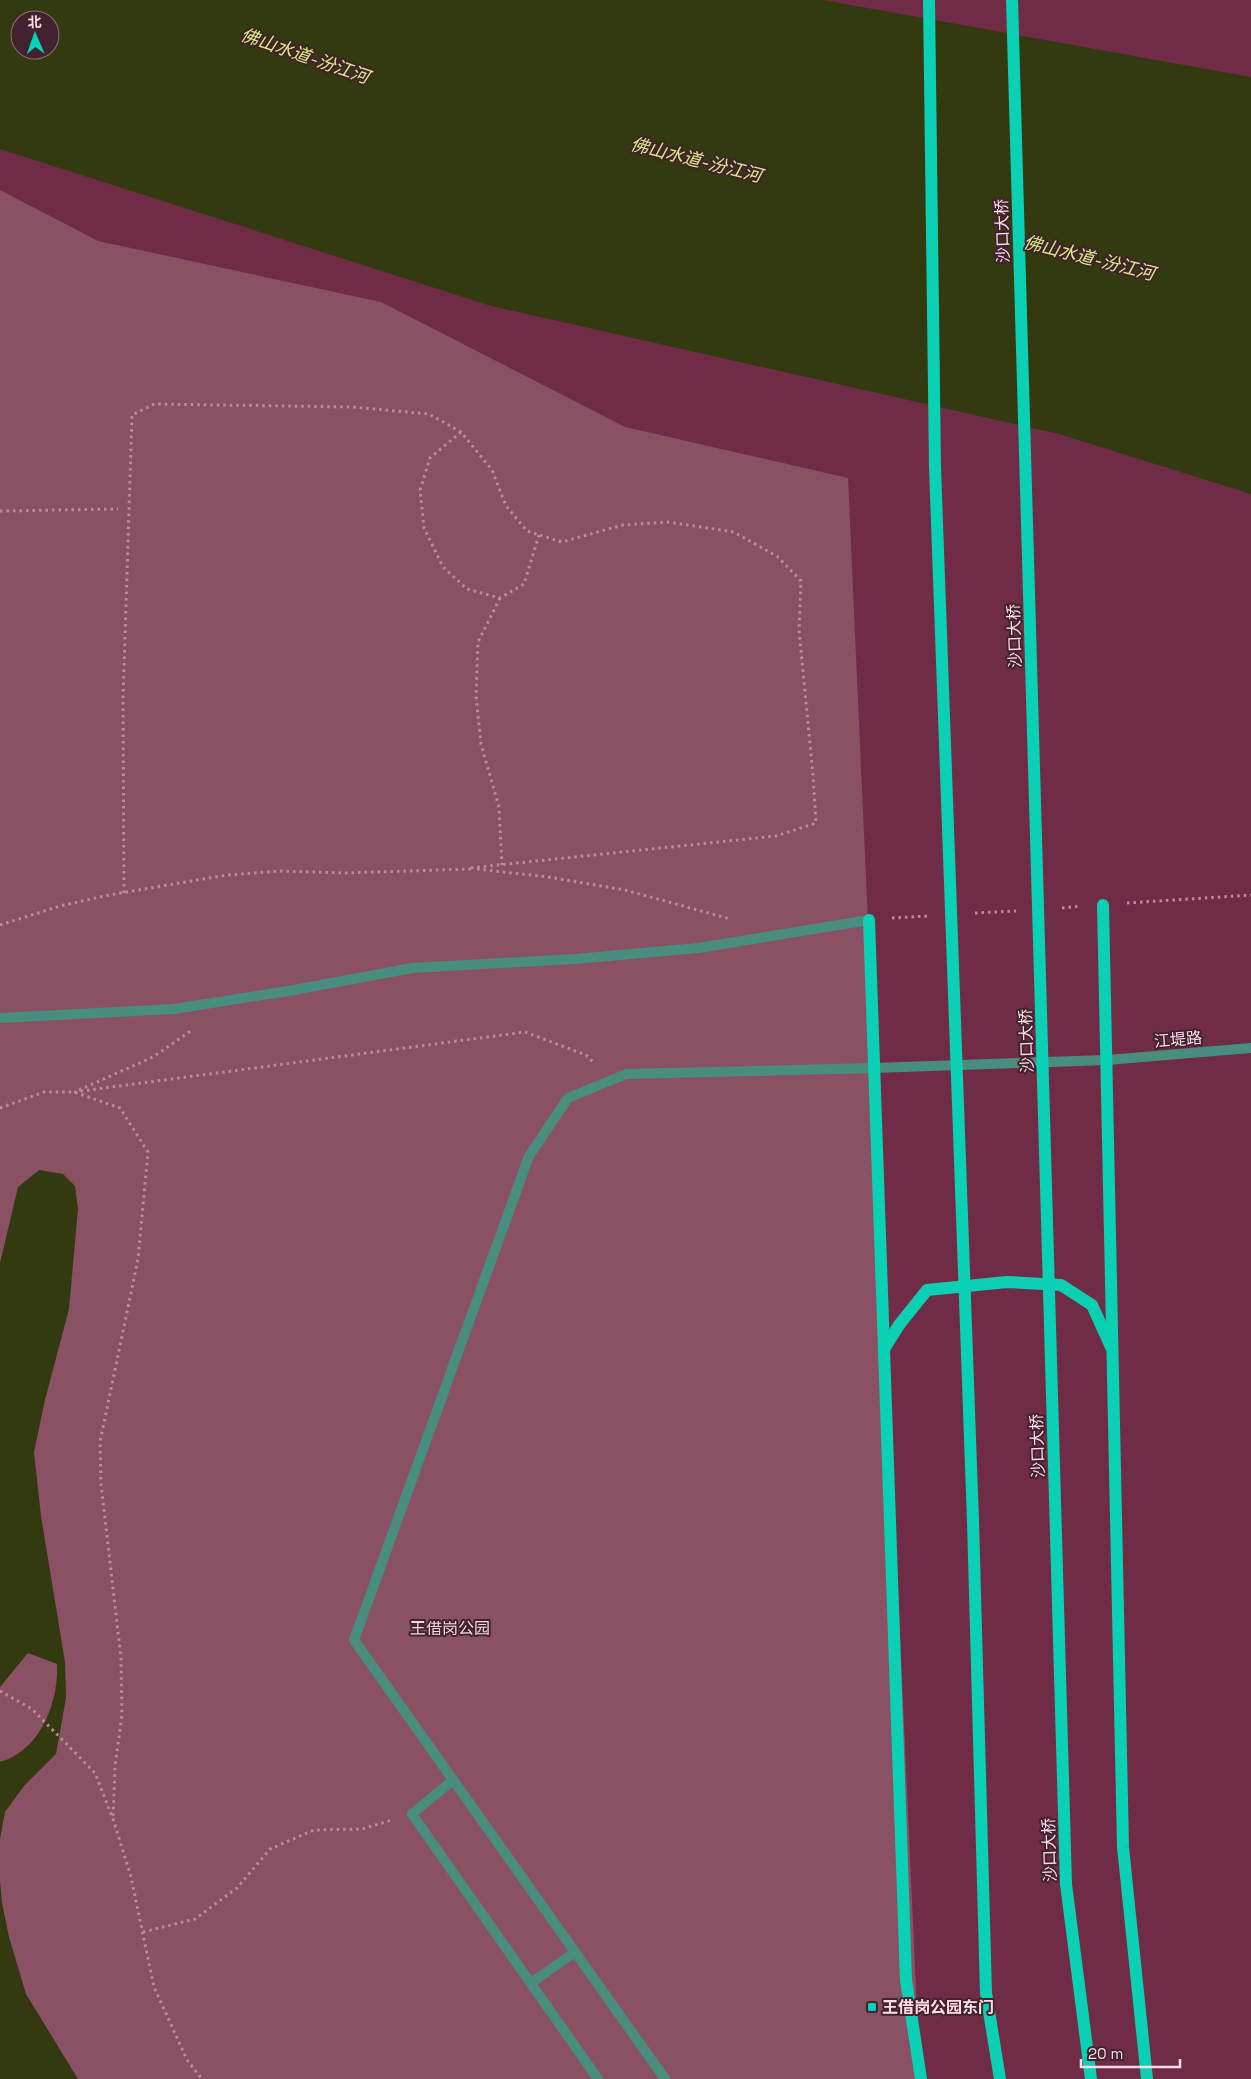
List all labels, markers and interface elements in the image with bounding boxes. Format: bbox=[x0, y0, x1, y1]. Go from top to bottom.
north arrow bbox=[10, 10, 60, 60]
text: 北 bbox=[27, 13, 42, 31]
water label: 佛山水道-汾江河 bbox=[238, 23, 375, 89]
water label: 佛山水道-汾江河 bbox=[628, 132, 767, 188]
street label: 沙口大桥 bbox=[991, 199, 1014, 263]
water label: 佛山水道-汾江河 bbox=[1021, 230, 1160, 286]
street label: 沙口大桥 bbox=[1003, 604, 1026, 668]
street label: 沙口大桥 bbox=[1015, 1009, 1038, 1073]
street label: 江堤路 bbox=[1153, 1027, 1203, 1052]
street label: 沙口大桥 bbox=[1026, 1414, 1049, 1478]
park label: 王借岗公园 bbox=[410, 1618, 490, 1639]
street label: 沙口大桥 bbox=[1038, 1818, 1061, 1882]
place label: 王借岗公园东门 bbox=[882, 1997, 994, 2018]
marker: 王借岗公园东门 bbox=[866, 2001, 878, 2013]
scale bar bbox=[1081, 2036, 1180, 2068]
text: 20 m bbox=[1088, 2044, 1123, 2063]

